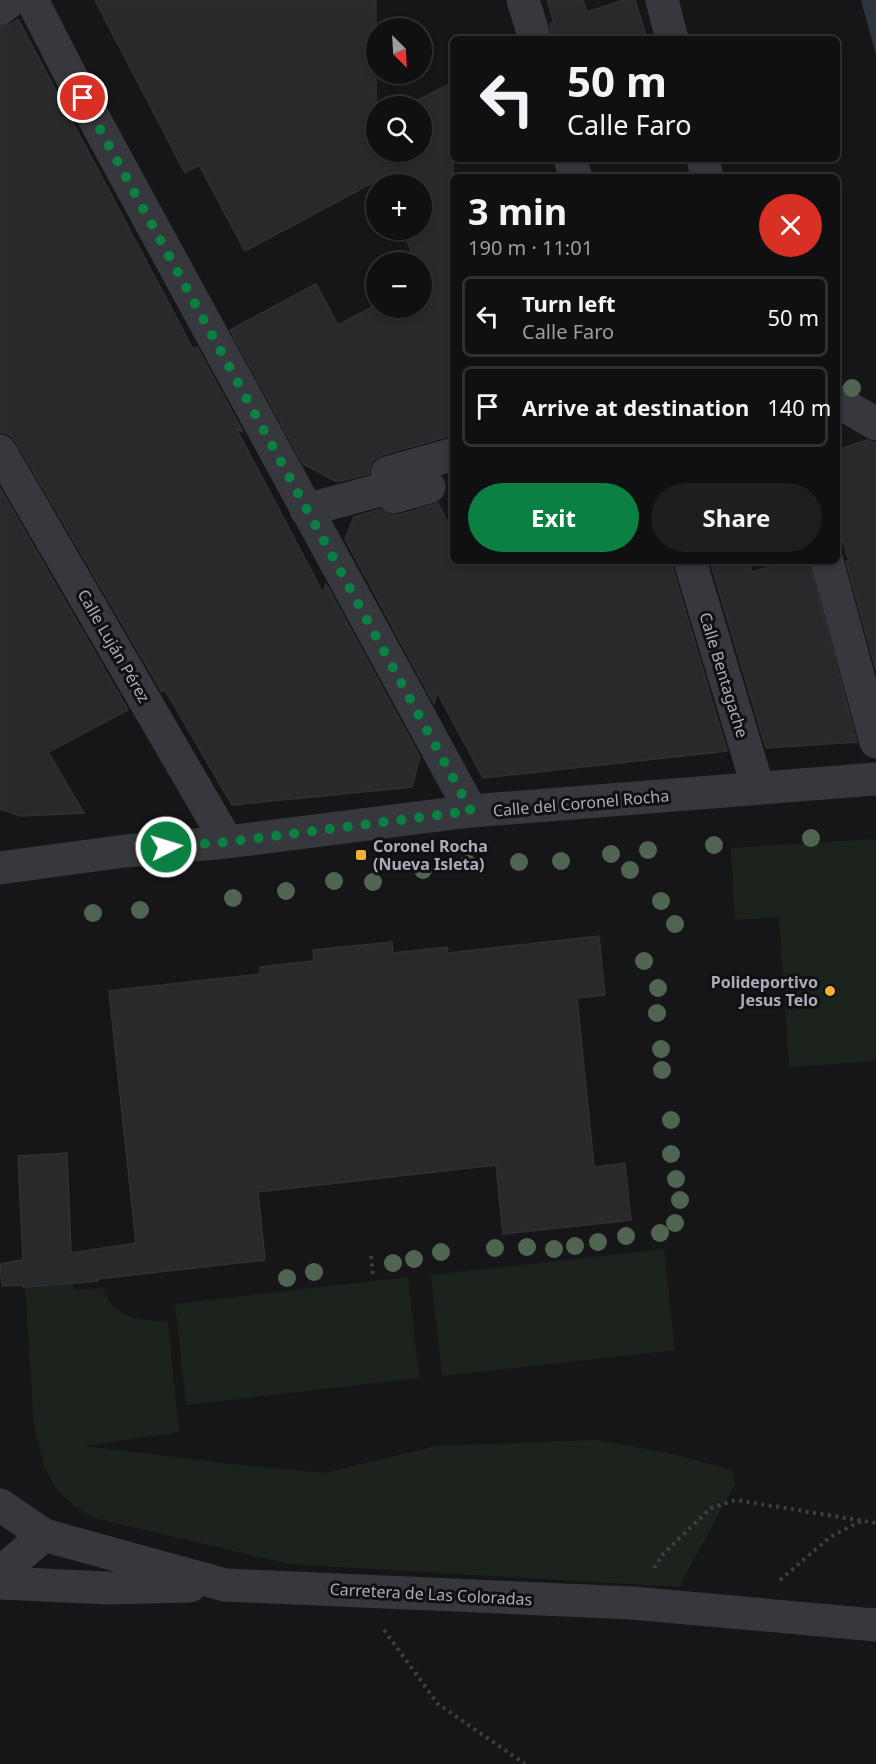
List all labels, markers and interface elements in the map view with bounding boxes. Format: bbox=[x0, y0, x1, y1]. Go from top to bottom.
north arrow bbox=[366, 18, 432, 84]
map controls bbox=[366, 18, 432, 318]
text: 50 m bbox=[567, 52, 667, 109]
icon: left bbox=[468, 60, 546, 138]
pin bbox=[57, 72, 108, 123]
icon: arrive bbox=[66, 81, 99, 114]
button: search bbox=[366, 96, 432, 162]
text: Calle Faro bbox=[567, 106, 692, 143]
button: + bbox=[366, 174, 432, 240]
text: 3 min bbox=[468, 187, 567, 236]
button: close bbox=[759, 194, 822, 257]
text: 190 m · 11:01 bbox=[468, 234, 593, 261]
button: − bbox=[366, 252, 432, 318]
text: Turn left bbox=[522, 288, 616, 318]
icon: left bbox=[471, 300, 504, 333]
text: 50 m bbox=[768, 302, 819, 332]
text: Calle Faro bbox=[522, 318, 614, 345]
icon: arrive bbox=[471, 390, 504, 423]
text: Arrive at destination bbox=[522, 392, 749, 422]
text: 140 m bbox=[767, 392, 831, 422]
button: Exit bbox=[468, 483, 639, 552]
button: Share bbox=[651, 483, 822, 552]
street label: Calle Luján Pérez bbox=[73, 585, 155, 707]
street label: Calle Bentagache bbox=[694, 610, 754, 740]
street label: Calle del Coronel Rocha bbox=[492, 784, 670, 822]
position arrow bbox=[134, 815, 198, 879]
place label: Coronel Rocha (Nueva Isleta) bbox=[373, 835, 488, 875]
marker: Coronel Rocha (Nueva Isleta) bbox=[354, 848, 368, 862]
place label: Polideportivo Jesus Telo bbox=[711, 971, 818, 1011]
marker: Polideportivo Jesus Telo bbox=[823, 984, 837, 998]
street label: Carretera de Las Coloradas bbox=[329, 1578, 533, 1610]

